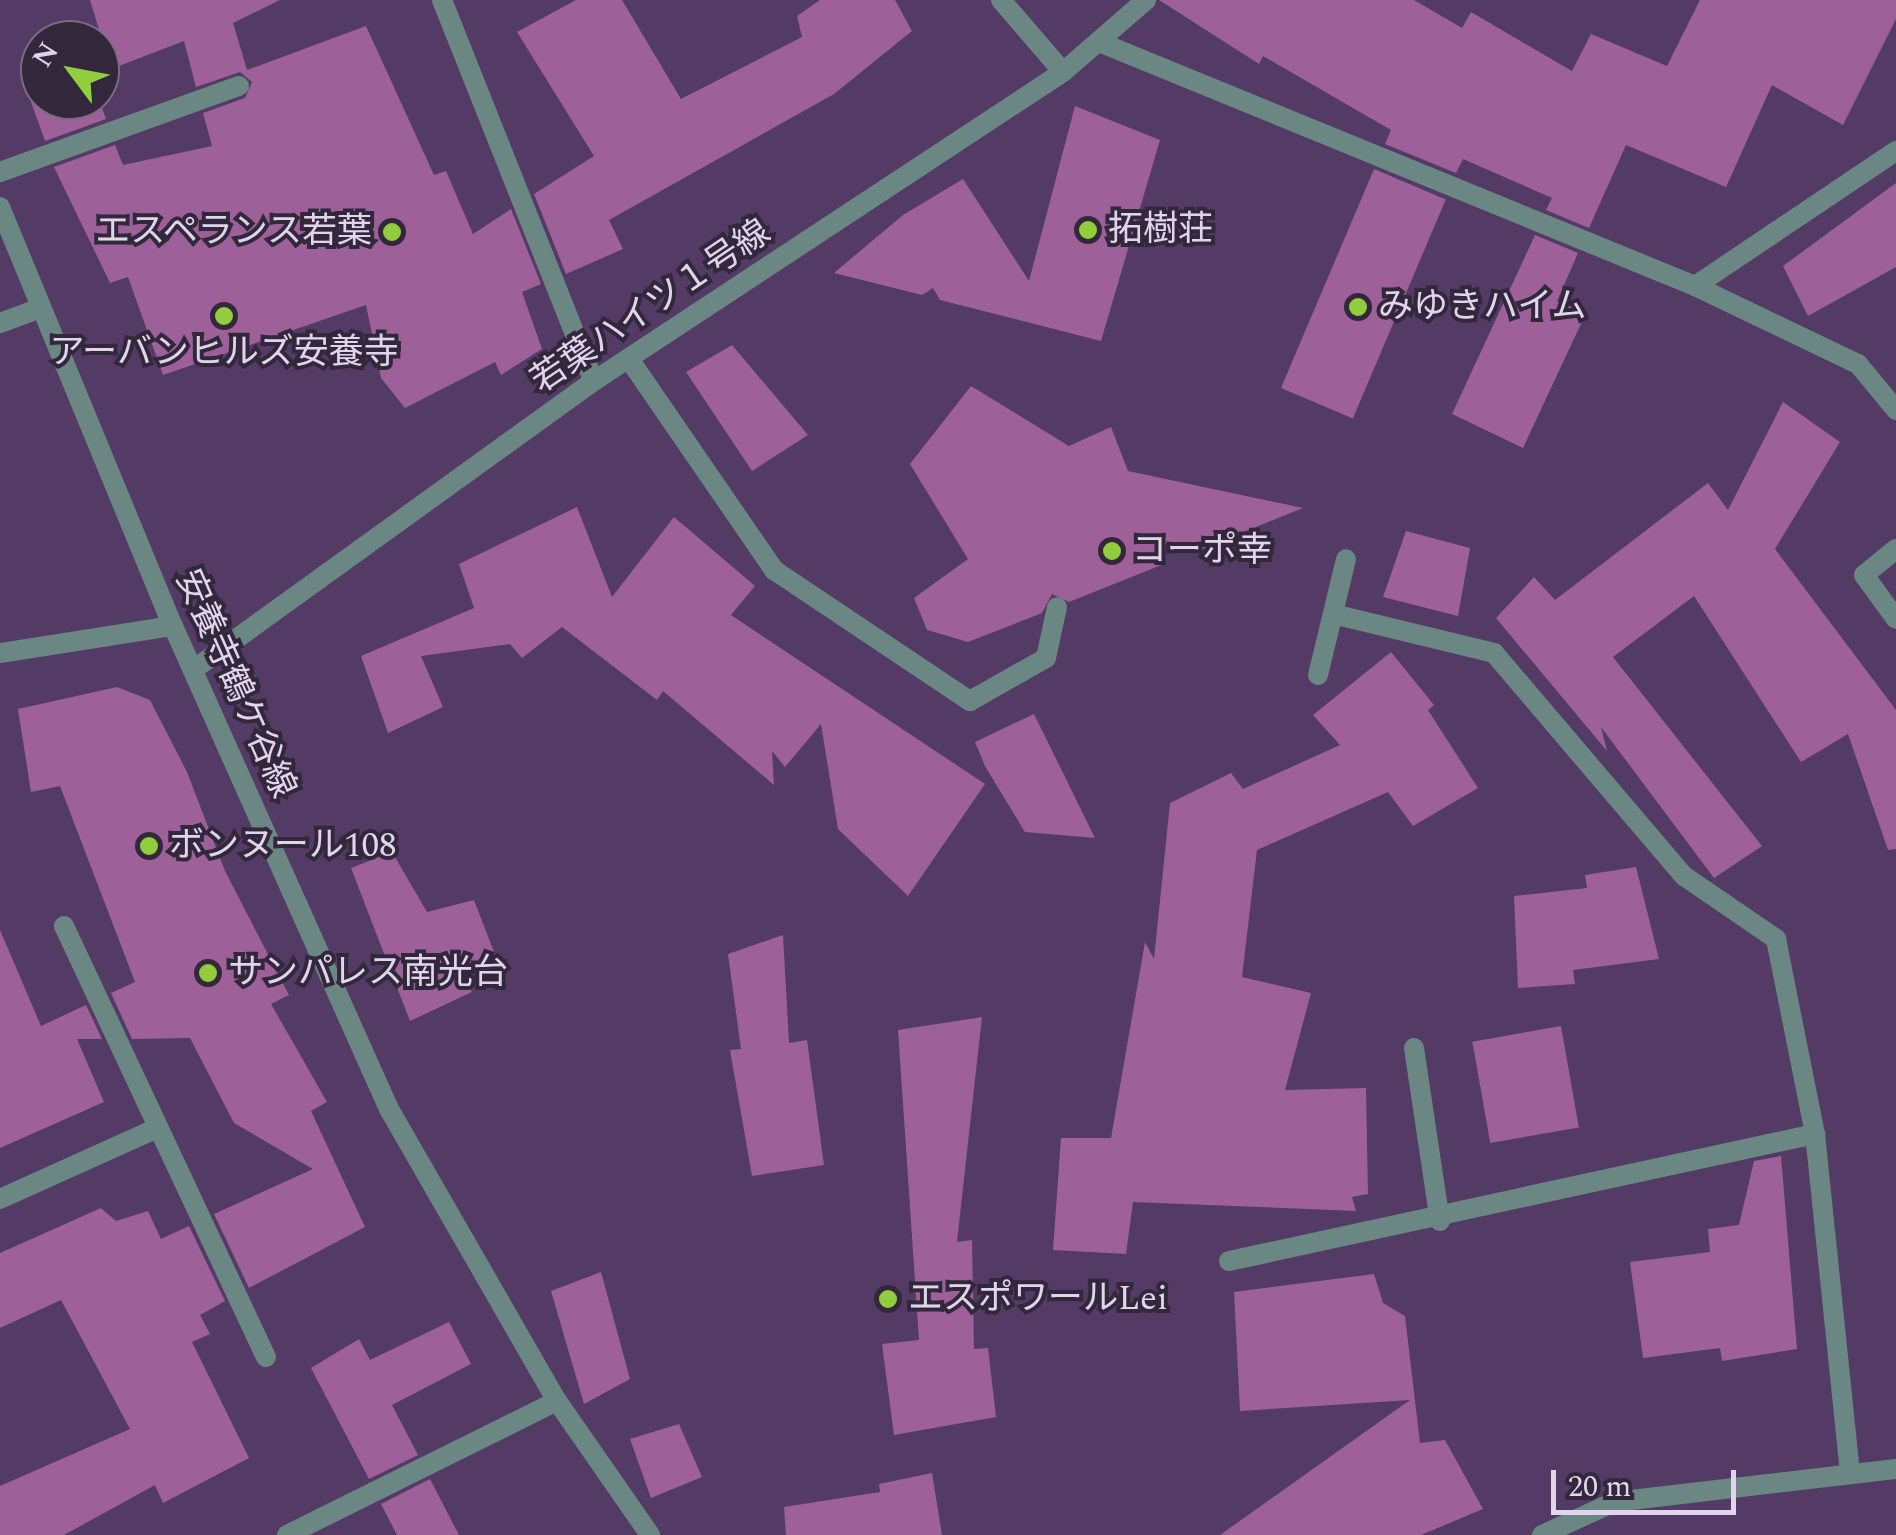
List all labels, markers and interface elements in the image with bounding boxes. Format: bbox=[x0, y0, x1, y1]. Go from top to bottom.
north arrow bbox=[20, 20, 120, 120]
text: N bbox=[22, 34, 70, 76]
place label: 拓樹荘 bbox=[1108, 209, 1213, 251]
place label: エスペランス若葉 bbox=[92, 211, 372, 253]
street label: 若葉ハイツ１号線 bbox=[523, 211, 779, 403]
marker: 拓樹荘 bbox=[1077, 219, 1099, 241]
marker: エスペランス若葉 bbox=[381, 221, 403, 243]
place label: みゆきハイム bbox=[1378, 286, 1588, 328]
marker: みゆきハイム bbox=[1347, 296, 1369, 318]
marker: アーバンヒルズ安養寺 bbox=[213, 305, 235, 327]
place label: アーバンヒルズ安養寺 bbox=[50, 332, 398, 374]
place label: コーポ幸 bbox=[1132, 530, 1272, 572]
marker: コーポ幸 bbox=[1101, 540, 1123, 562]
street label: 安養寺鶴ケ谷線 bbox=[166, 564, 304, 804]
place label: ボンヌール108 bbox=[169, 825, 396, 867]
marker: ボンヌール108 bbox=[138, 835, 160, 857]
place label: サンパレス南光台 bbox=[228, 952, 508, 994]
marker: サンパレス南光台 bbox=[197, 962, 219, 984]
place label: エスポワールLei bbox=[908, 1278, 1168, 1320]
marker: エスポワールLei bbox=[877, 1288, 899, 1310]
scale bar bbox=[1556, 1450, 1741, 1512]
text: 20 m bbox=[1568, 1464, 1631, 1510]

